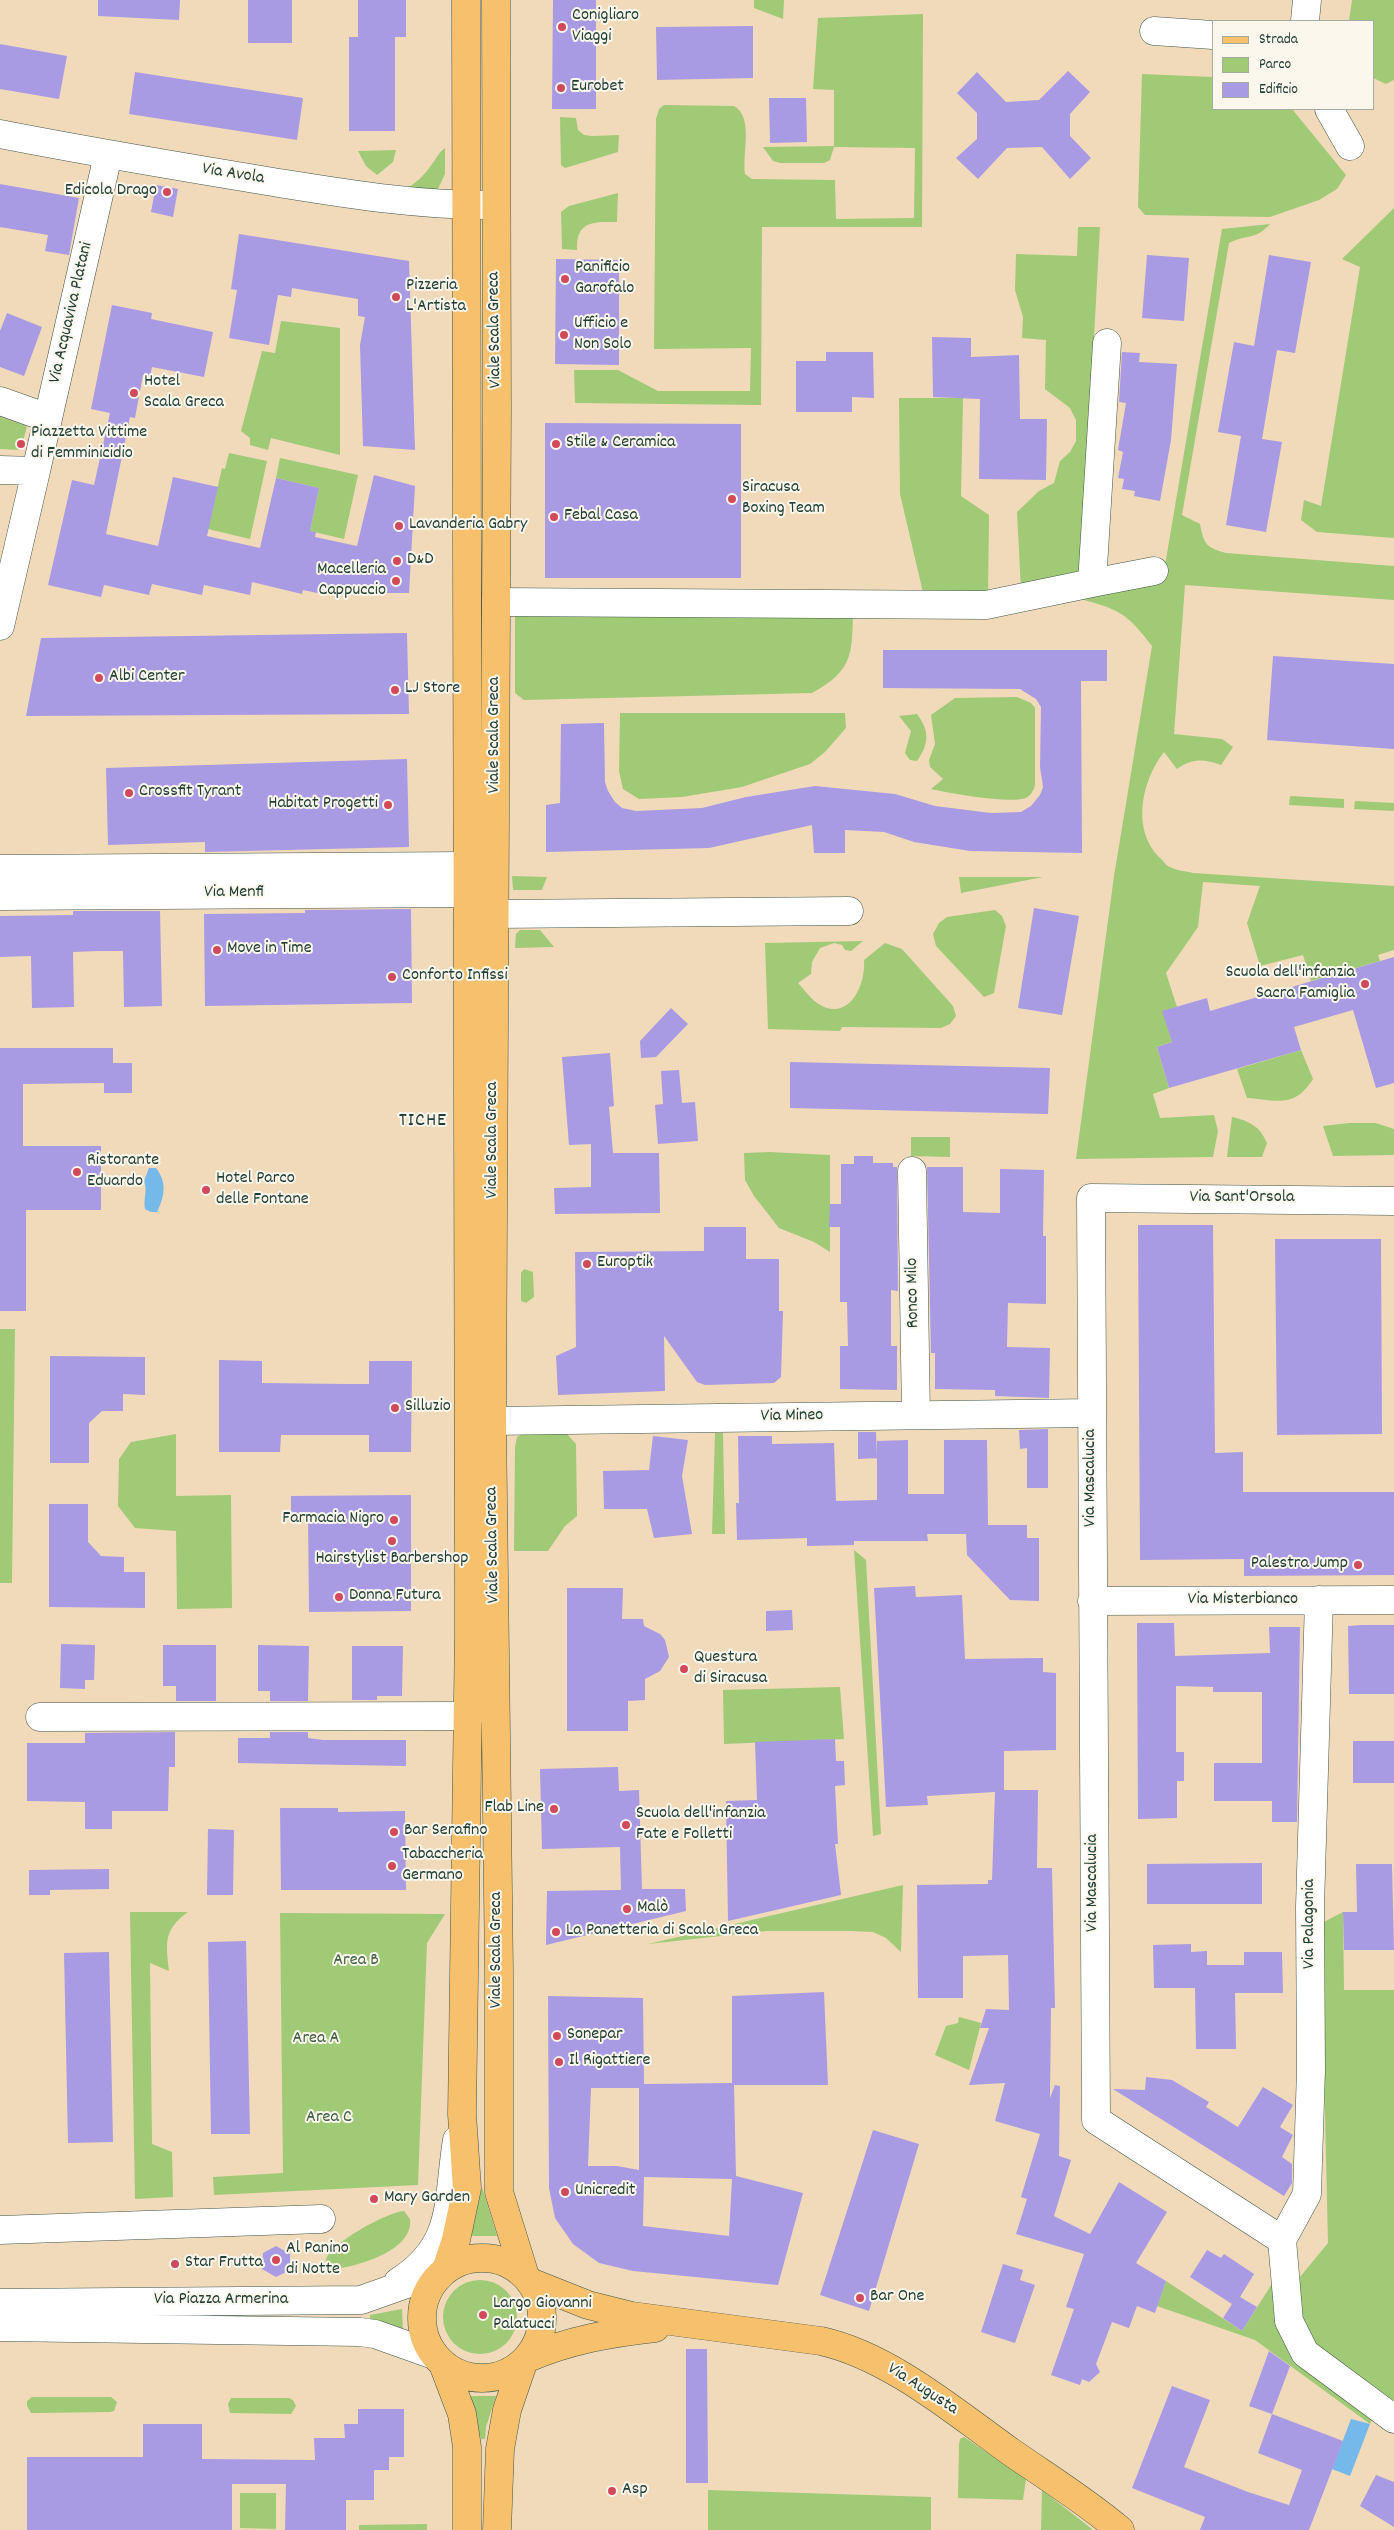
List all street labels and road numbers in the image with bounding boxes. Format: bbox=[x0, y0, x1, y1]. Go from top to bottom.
street label: Via Avola bbox=[200, 159, 266, 191]
street label: Via Acquaviva Platani bbox=[45, 240, 99, 386]
street label: Viale Scala Greca bbox=[484, 272, 508, 388]
street label: Viale Scala Greca bbox=[485, 677, 507, 793]
street label: Via Menfi bbox=[204, 883, 264, 905]
street label: Viale Scala Greca bbox=[483, 1082, 505, 1198]
street label: Via Sant'Orsola bbox=[1190, 1188, 1294, 1210]
street label: Ronco Milo bbox=[903, 1258, 925, 1328]
street label: Via Mineo bbox=[761, 1406, 823, 1428]
street label: Via Mascalucia bbox=[1081, 1429, 1103, 1527]
street label: Viale Scala Greca bbox=[482, 1487, 506, 1603]
street label: Via Misterbianco bbox=[1188, 1590, 1298, 1612]
street label: Via Mascalucia bbox=[1083, 1834, 1105, 1932]
street label: Via Palagonia bbox=[1300, 1879, 1322, 1969]
street label: Viale Scala Greca bbox=[487, 1892, 509, 2008]
street label: Via Piazza Armerina bbox=[154, 2290, 288, 2312]
street label: Via Augusta bbox=[882, 2359, 962, 2421]

